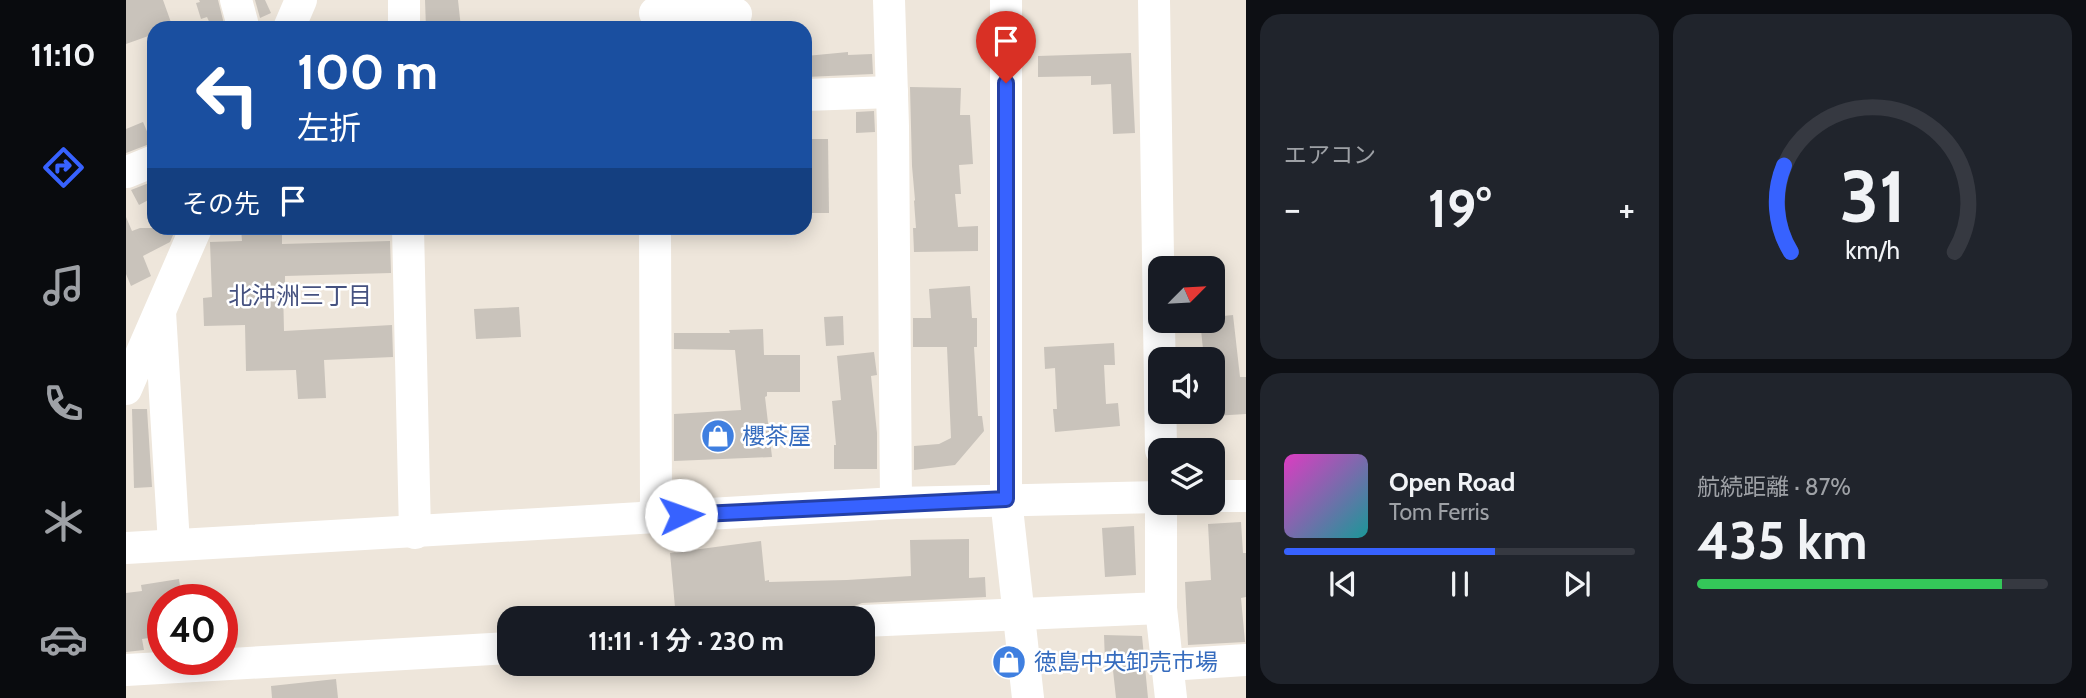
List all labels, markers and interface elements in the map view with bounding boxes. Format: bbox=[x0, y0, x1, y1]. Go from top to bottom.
pin bbox=[976, 11, 1036, 83]
icon: arrive bbox=[987, 22, 1025, 60]
text: 11:10 bbox=[30, 35, 96, 74]
text: 100 m bbox=[297, 42, 438, 101]
icon: left bbox=[182, 49, 273, 140]
text: 左折 bbox=[297, 108, 361, 147]
text: エアコン bbox=[1284, 141, 1376, 169]
icon: directions bbox=[39, 143, 88, 192]
text: 31 bbox=[1839, 153, 1906, 241]
text: 19° bbox=[1428, 177, 1491, 240]
icon: arrive bbox=[274, 182, 312, 220]
text: − bbox=[1284, 185, 1301, 232]
text: + bbox=[1618, 185, 1635, 232]
text: その先 bbox=[182, 188, 260, 220]
text: km/h bbox=[1845, 235, 1900, 265]
north arrow bbox=[1148, 256, 1225, 332]
map controls bbox=[1148, 256, 1225, 515]
icon: music bbox=[39, 261, 88, 310]
district label: 北沖洲三丁目 bbox=[228, 281, 372, 310]
button: sound bbox=[1148, 347, 1225, 424]
icon: phone bbox=[39, 379, 88, 428]
shop icon: 櫻茶屋 bbox=[699, 417, 737, 455]
place label: 櫻茶屋 bbox=[742, 422, 811, 450]
button: layers bbox=[1148, 438, 1225, 515]
text: Open Road bbox=[1389, 466, 1515, 498]
text: 航続距離 · 87% bbox=[1697, 473, 1851, 501]
position arrow bbox=[644, 478, 718, 552]
icon: climate bbox=[39, 497, 88, 546]
text: Tom Ferris bbox=[1389, 498, 1489, 526]
text: 435 km bbox=[1697, 509, 1867, 572]
icon: previous bbox=[1324, 565, 1362, 603]
icon: pause bbox=[1441, 565, 1479, 603]
icon: next bbox=[1558, 565, 1596, 603]
speed limit sign: 40 bbox=[147, 584, 238, 675]
icon: car bbox=[39, 615, 88, 664]
text: 11:11 · 1 分 · 230 m bbox=[588, 625, 784, 657]
shop icon: 徳島中央卸売市場 bbox=[990, 643, 1028, 681]
place label: 徳島中央卸売市場 bbox=[1034, 648, 1218, 676]

